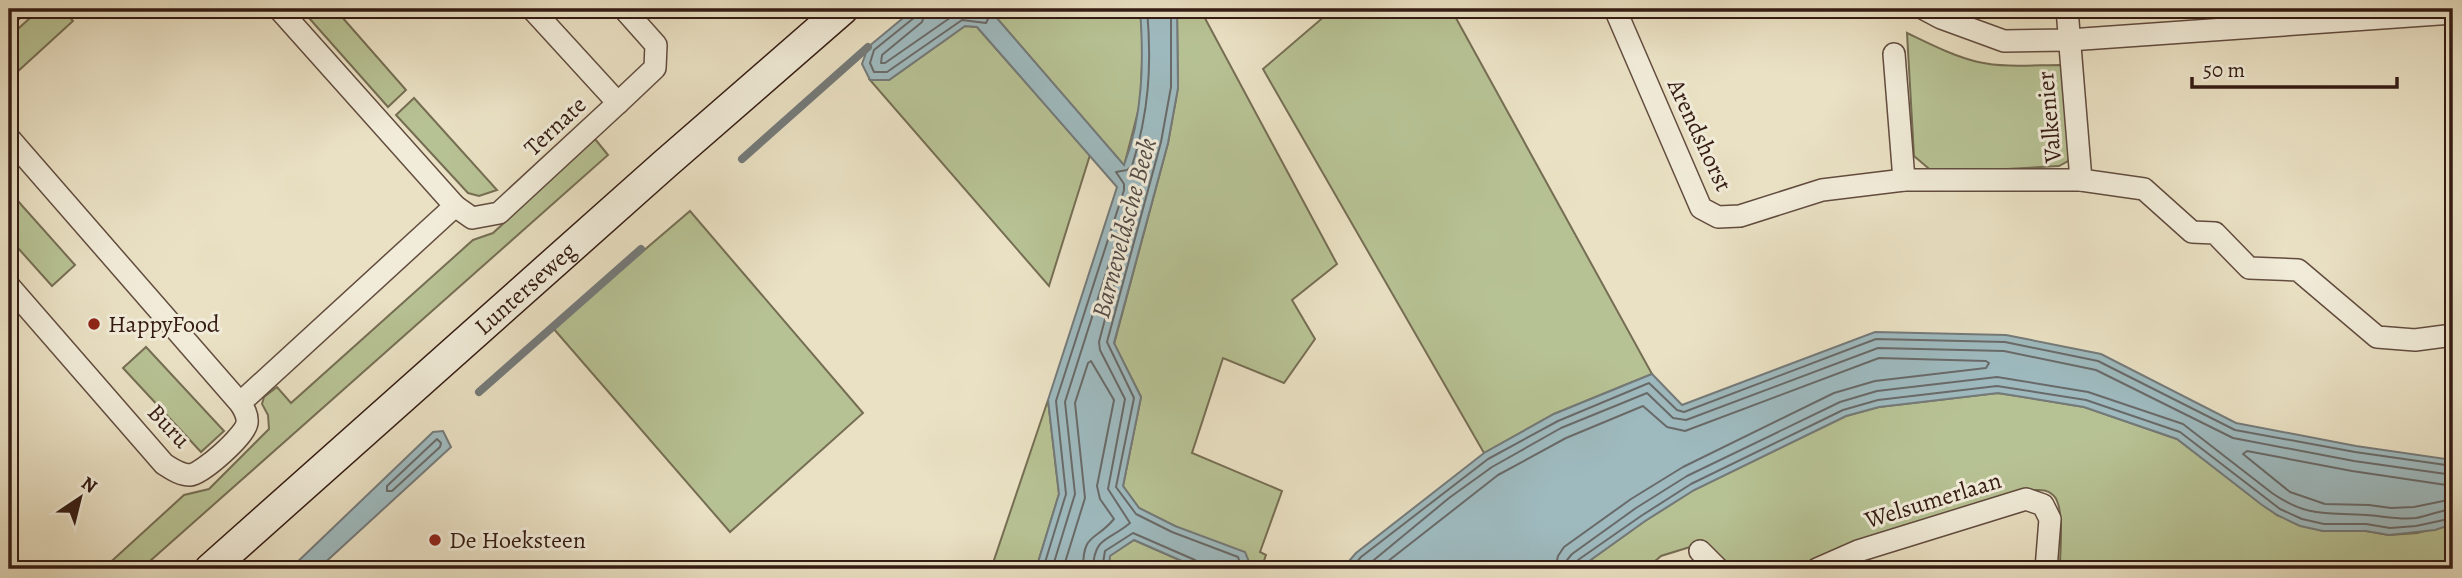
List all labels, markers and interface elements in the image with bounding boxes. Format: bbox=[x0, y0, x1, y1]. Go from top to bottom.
scale bar bbox=[2192, 46, 2397, 90]
text: 50 m bbox=[2203, 56, 2245, 84]
street label: Valkenier bbox=[2029, 70, 2069, 165]
street label: Arendshorst bbox=[1660, 73, 1740, 196]
street label: Ternate bbox=[517, 89, 593, 163]
water label: Barneveldsche Beek bbox=[1083, 134, 1165, 322]
street label: Lunterseweg bbox=[468, 235, 583, 342]
place label: HappyFood bbox=[108, 308, 220, 340]
marker: HappyFood bbox=[86, 316, 102, 332]
street label: Buru bbox=[140, 397, 198, 455]
north arrow bbox=[46, 462, 116, 532]
street label: Welsumerlaan bbox=[1860, 464, 2005, 536]
text: N bbox=[76, 470, 102, 500]
place label: De Hoeksteen bbox=[449, 524, 586, 556]
marker: De Hoeksteen bbox=[427, 532, 443, 548]

